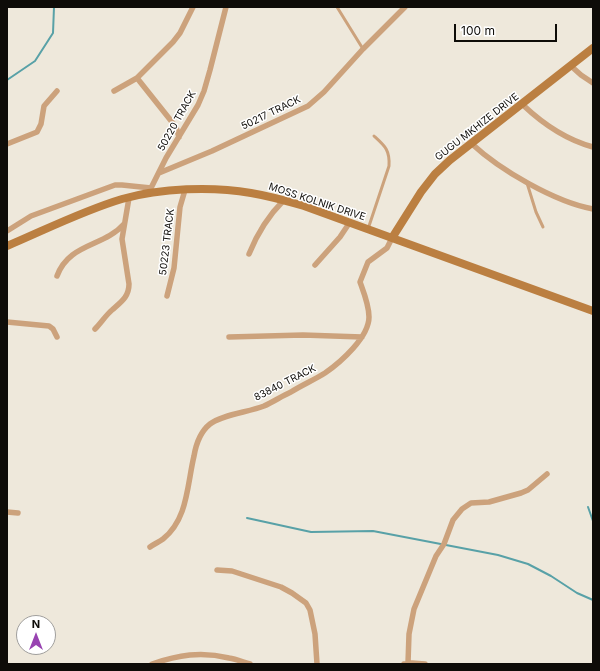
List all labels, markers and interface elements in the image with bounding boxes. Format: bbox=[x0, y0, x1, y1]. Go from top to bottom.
scale bar bbox=[456, 16, 559, 42]
text: 100 m bbox=[461, 23, 495, 38]
street label: 50220 TRACK bbox=[155, 89, 199, 153]
street label: GUGU MKHIZE DRIVE bbox=[433, 91, 521, 163]
street label: 50217 TRACK bbox=[239, 93, 303, 133]
street label: MOSS KOLNIK DRIVE bbox=[267, 181, 367, 223]
street label: 50223 TRACK bbox=[157, 208, 177, 276]
street label: 83840 TRACK bbox=[252, 362, 318, 404]
north arrow bbox=[16, 615, 56, 655]
text: N bbox=[32, 617, 40, 631]

